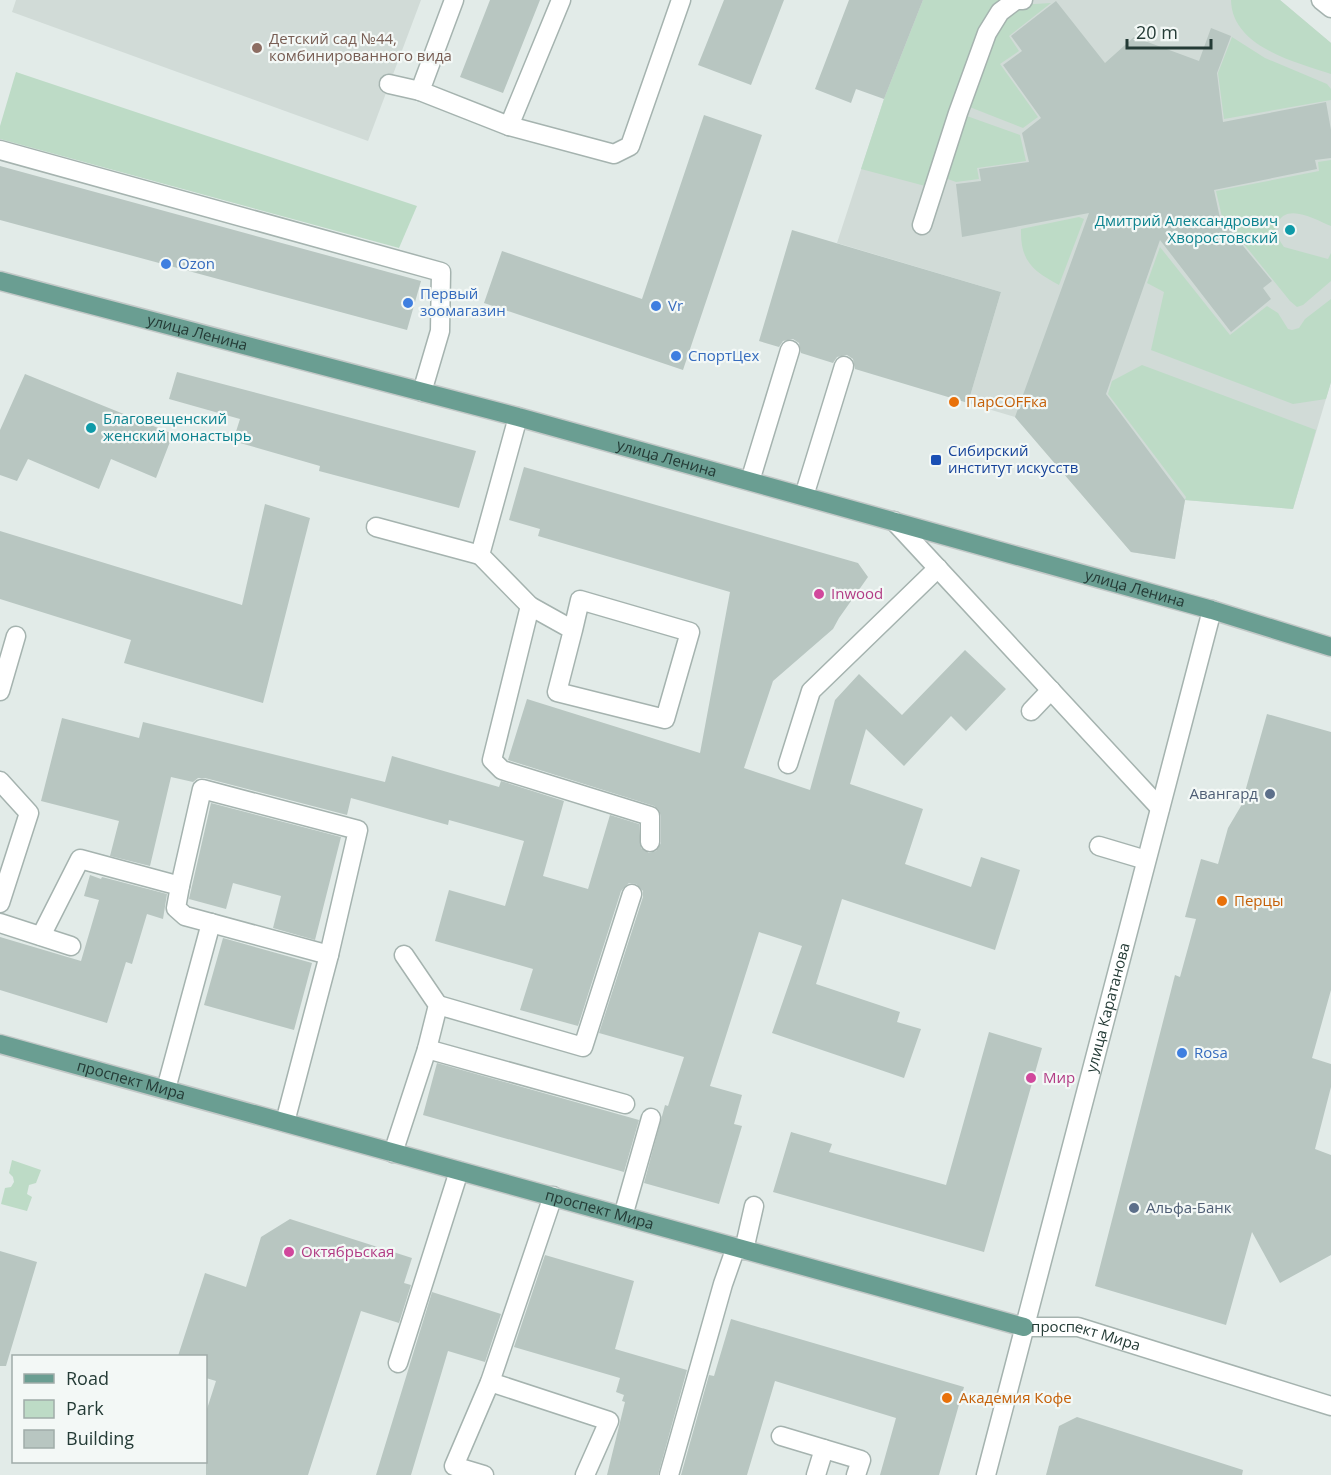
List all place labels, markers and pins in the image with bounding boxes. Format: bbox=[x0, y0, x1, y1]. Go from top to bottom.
place label: Детский сад №44, комбинированного вида bbox=[269, 28, 452, 65]
marker: Детский сад №44, комбинированного вида bbox=[250, 41, 264, 55]
place label: Дмитрий Александрович Хворостовский bbox=[1095, 210, 1278, 247]
marker: Дмитрий Александрович Хворостовский bbox=[1283, 223, 1297, 237]
place label: Ozon bbox=[178, 253, 215, 273]
marker: Ozon bbox=[159, 257, 173, 271]
place label: Первый зоомагазин bbox=[420, 283, 506, 320]
place label: Vr bbox=[668, 295, 683, 315]
marker: Первый зоомагазин bbox=[401, 296, 415, 310]
marker: Vr bbox=[649, 299, 663, 313]
place label: СпортЦех bbox=[688, 345, 759, 365]
marker: СпортЦех bbox=[669, 349, 683, 363]
place label: ПарCOFFка bbox=[966, 391, 1047, 411]
marker: ПарCOFFка bbox=[947, 395, 961, 409]
place label: Благовещенский женский монастырь bbox=[103, 408, 252, 445]
marker: Благовещенский женский монастырь bbox=[84, 421, 98, 435]
place label: Сибирский институт искусств bbox=[948, 440, 1078, 477]
marker: Сибирский институт искусств bbox=[929, 453, 943, 467]
place label: Inwood bbox=[831, 583, 883, 603]
marker: Inwood bbox=[812, 587, 826, 601]
place label: Авангард bbox=[1189, 783, 1258, 803]
marker: Авангард bbox=[1263, 787, 1277, 801]
place label: Перцы bbox=[1234, 890, 1283, 910]
marker: Перцы bbox=[1215, 894, 1229, 908]
place label: Rosa bbox=[1194, 1042, 1228, 1062]
marker: Rosa bbox=[1175, 1046, 1189, 1060]
place label: Мир bbox=[1043, 1067, 1075, 1087]
marker: Мир bbox=[1024, 1071, 1038, 1085]
place label: Альфа-Банк bbox=[1146, 1197, 1232, 1217]
marker: Альфа-Банк bbox=[1127, 1201, 1141, 1215]
place label: Октябрьская bbox=[301, 1241, 394, 1261]
marker: Октябрьская bbox=[282, 1245, 296, 1259]
place label: Академия Кофе bbox=[959, 1387, 1072, 1407]
marker: Академия Кофе bbox=[940, 1391, 954, 1405]

